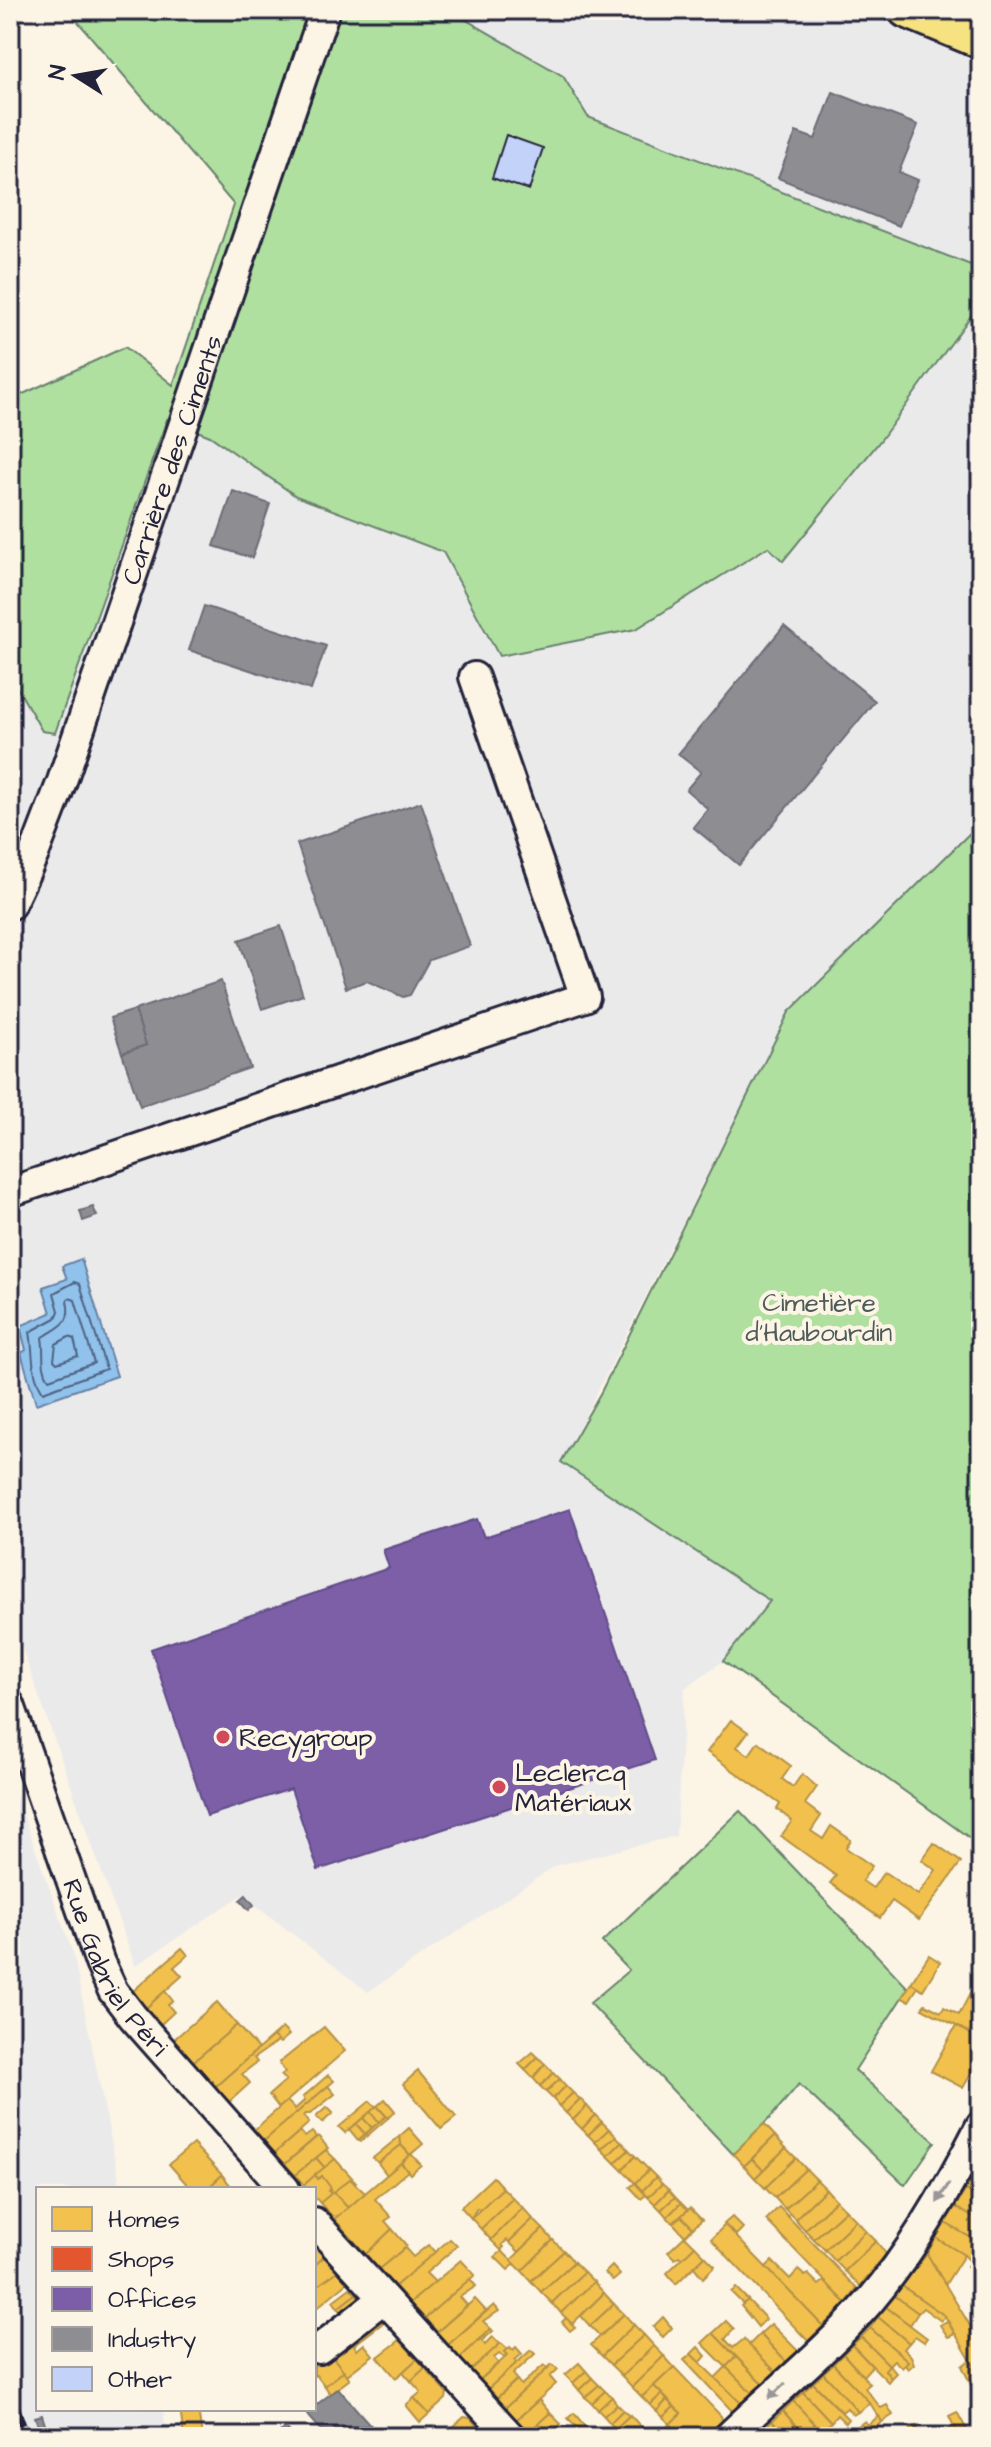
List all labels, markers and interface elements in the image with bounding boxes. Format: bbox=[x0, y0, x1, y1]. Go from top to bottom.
north arrow bbox=[36, 36, 116, 116]
text: N bbox=[41, 63, 74, 82]
street label: Carrière des Ciments bbox=[113, 331, 232, 590]
park label: Cimetière d'Haubourdin bbox=[746, 1285, 892, 1351]
place label: Recygroup bbox=[239, 1720, 372, 1758]
marker: Recygroup bbox=[214, 1728, 232, 1746]
place label: Leclercq Matériaux bbox=[515, 1755, 632, 1821]
marker: Leclercq Matériaux bbox=[490, 1778, 508, 1796]
street label: Rue Gabriel Péri bbox=[53, 1874, 176, 2064]
one-way arrow bbox=[936, 2182, 950, 2204]
legend bbox=[36, 2187, 316, 2411]
text: Homes bbox=[108, 2203, 180, 2237]
text: Shops bbox=[108, 2243, 174, 2277]
text: Offices bbox=[108, 2283, 196, 2317]
text: Industry bbox=[108, 2323, 196, 2358]
text: Other bbox=[108, 2363, 172, 2397]
one-way arrow bbox=[768, 2382, 787, 2400]

